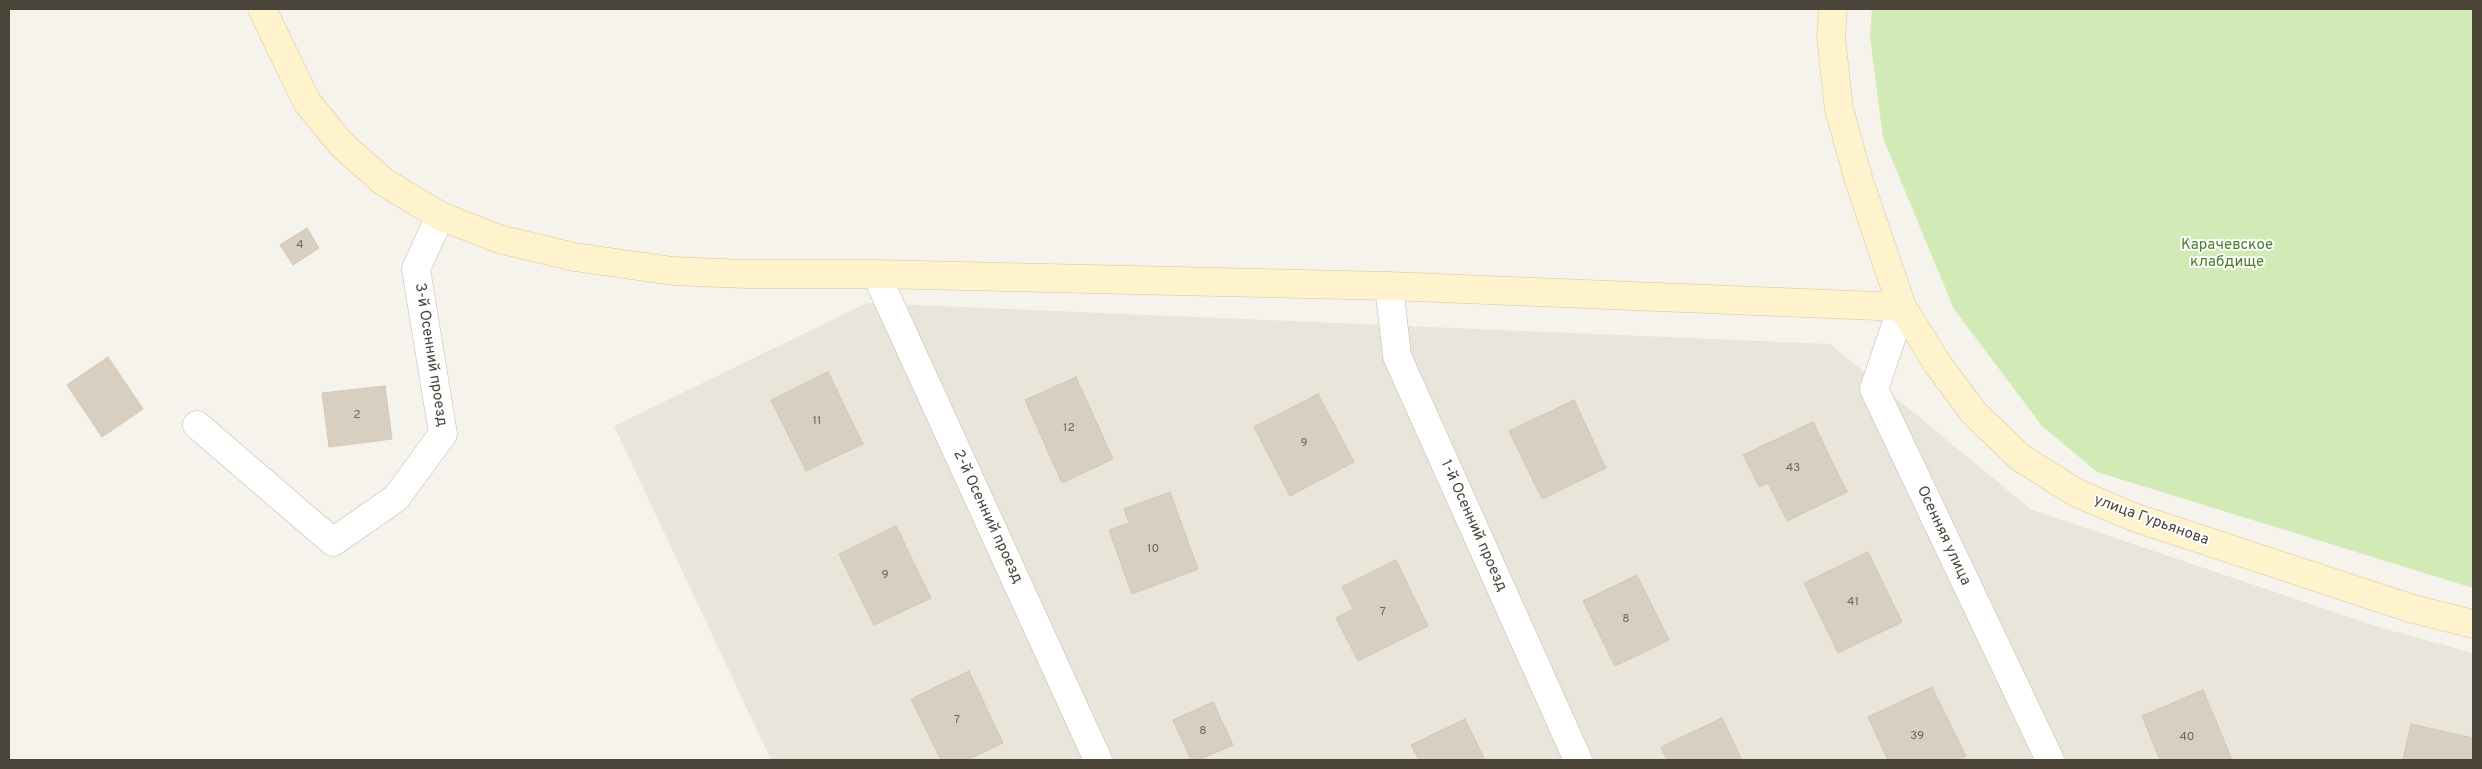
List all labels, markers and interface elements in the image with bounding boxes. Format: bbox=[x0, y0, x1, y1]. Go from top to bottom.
park label: Карачевское клабдище bbox=[2181, 237, 2273, 272]
house number: 4 bbox=[296, 239, 304, 253]
street label: 3-й Осенний проезд bbox=[410, 282, 450, 428]
house number: 2 bbox=[353, 409, 361, 423]
house number: 11 bbox=[813, 415, 821, 429]
house number: 12 bbox=[1063, 422, 1075, 436]
house number: 9 bbox=[1300, 437, 1308, 451]
street label: 2-й Осенний проезд bbox=[948, 447, 1026, 587]
street label: 1-й Осенний проезд bbox=[1436, 457, 1510, 595]
house number: 43 bbox=[1786, 462, 1800, 476]
street label: Осенняя улица bbox=[1912, 483, 1974, 589]
street label: улица Гурьянова bbox=[2091, 492, 2211, 550]
house number: 10 bbox=[1147, 543, 1159, 557]
house number: 9 bbox=[881, 569, 889, 583]
house number: 41 bbox=[1847, 596, 1859, 610]
house number: 7 bbox=[1380, 606, 1386, 620]
house number: 8 bbox=[1622, 613, 1630, 627]
house number: 7 bbox=[954, 714, 960, 728]
house number: 8 bbox=[1199, 725, 1207, 739]
house number: 39 bbox=[1910, 730, 1924, 744]
house number: 40 bbox=[2179, 731, 2195, 745]

